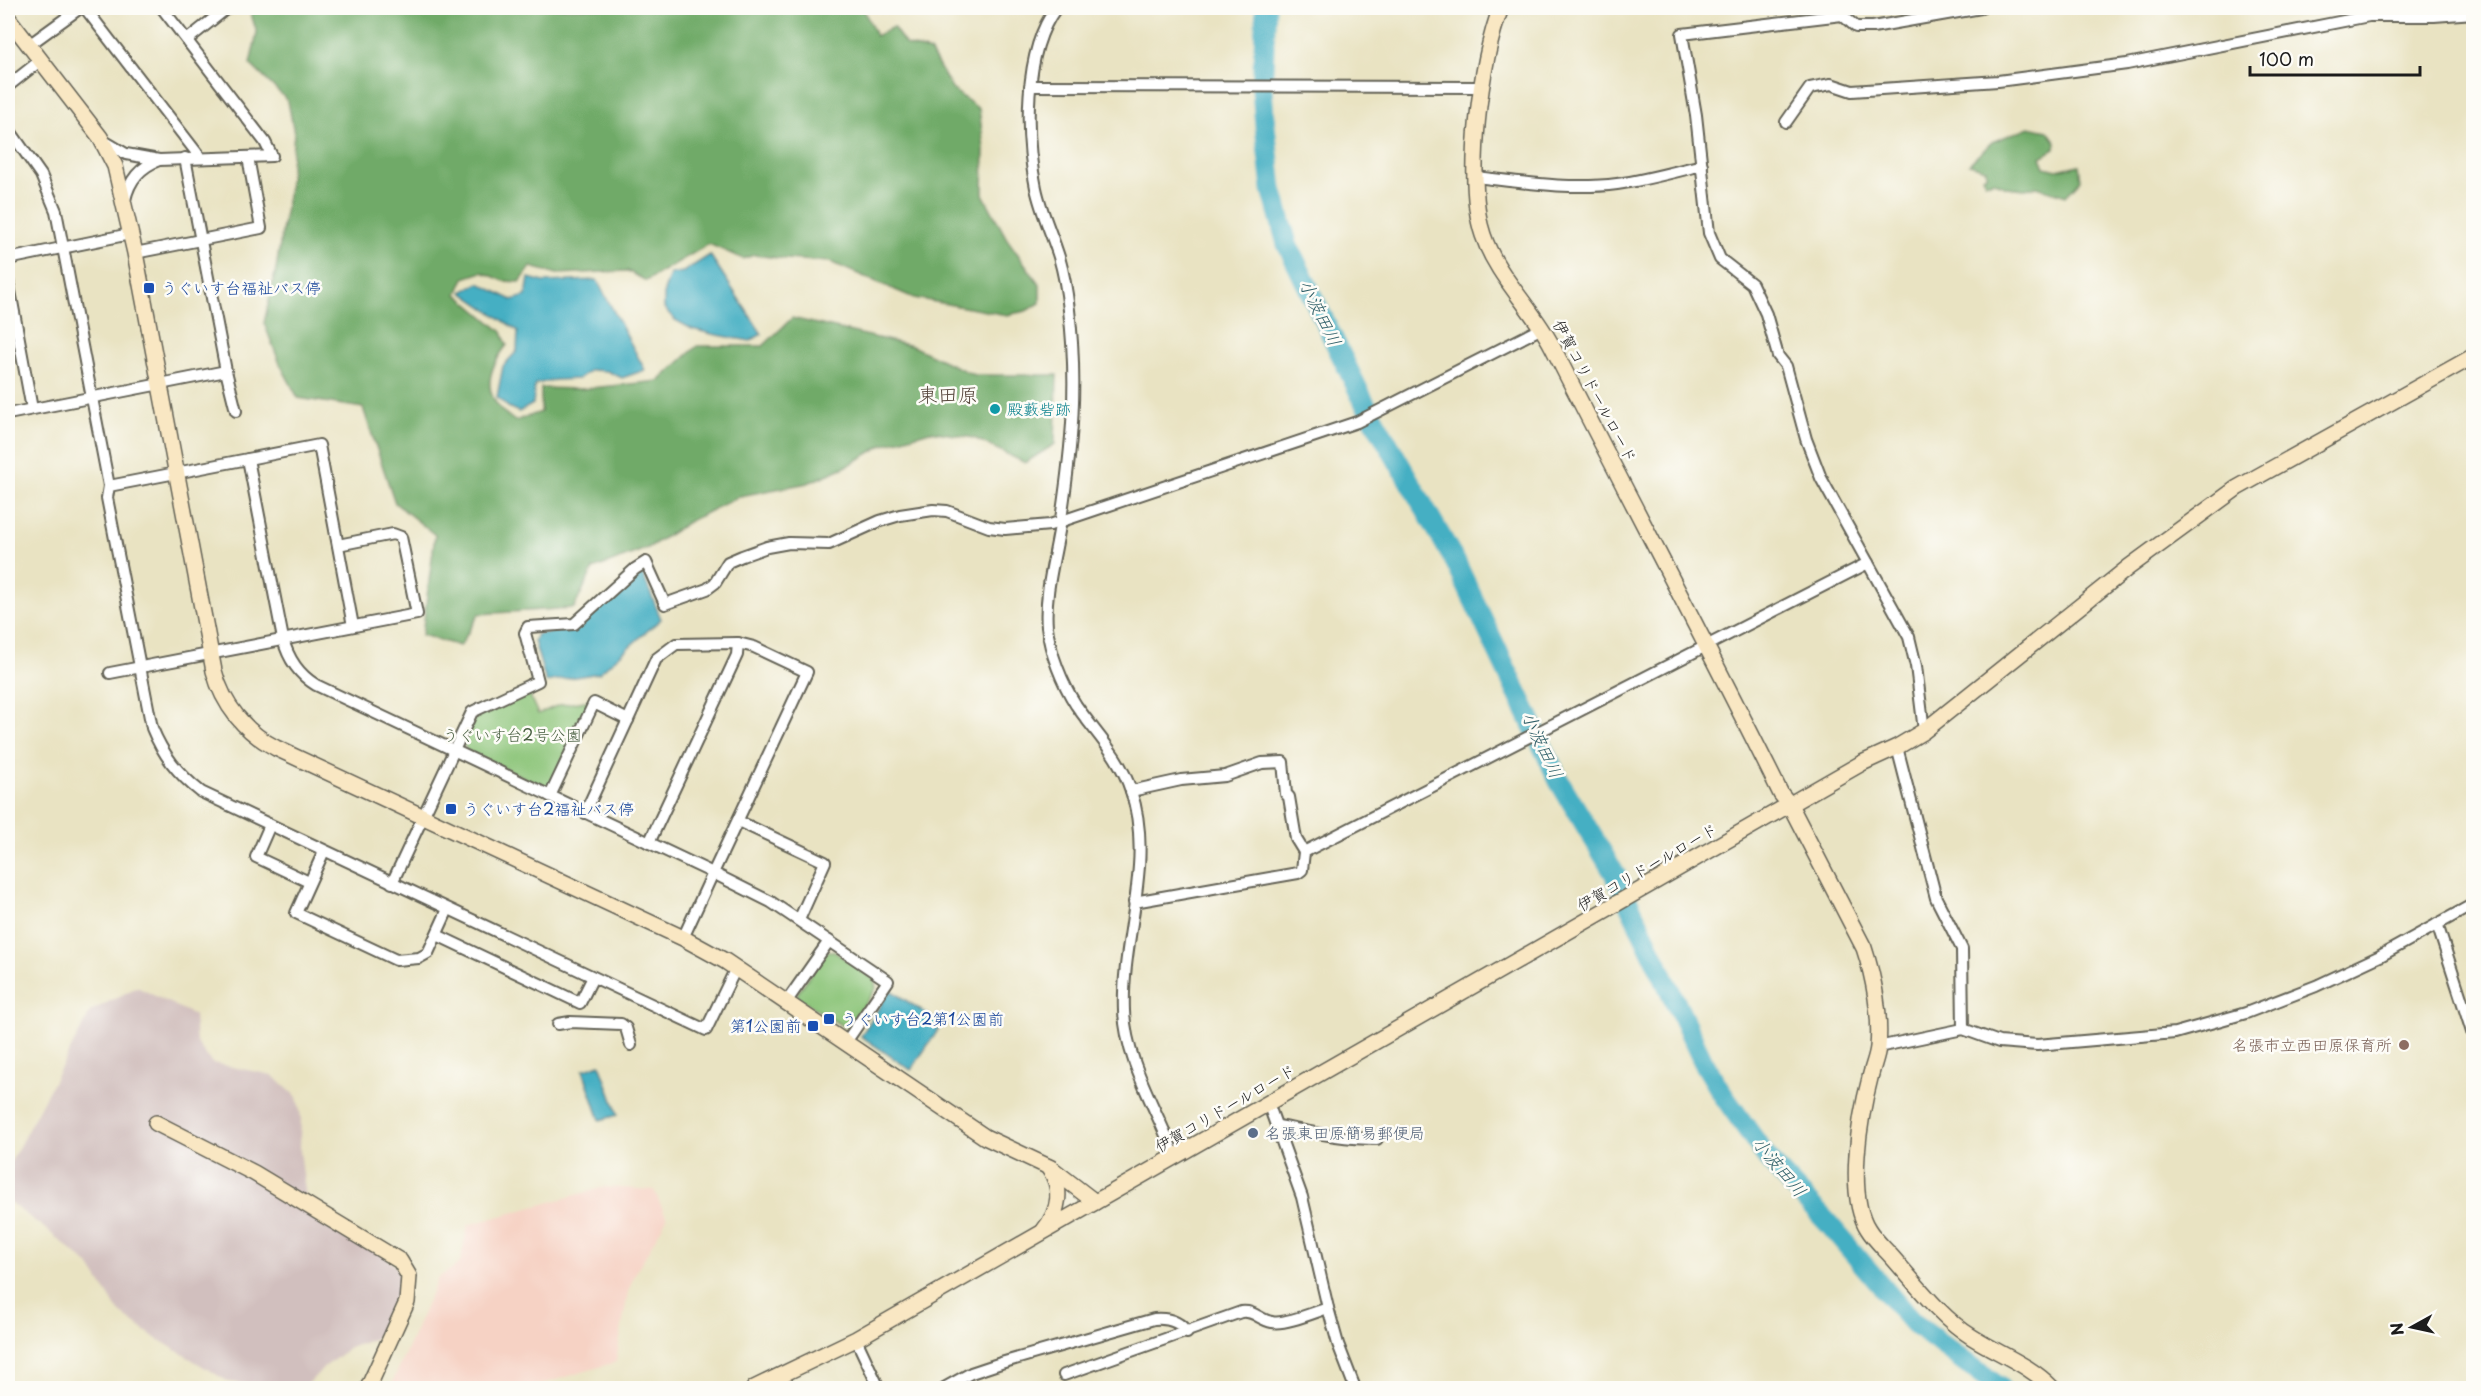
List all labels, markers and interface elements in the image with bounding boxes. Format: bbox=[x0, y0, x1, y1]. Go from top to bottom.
scale bar bbox=[2250, 39, 2420, 77]
text: 100 m bbox=[2259, 45, 2314, 72]
water label: 小波田川 bbox=[1293, 274, 1349, 351]
place label: うぐいす台福祉バス停 bbox=[161, 275, 321, 299]
marker: うぐいす台福祉バス停 bbox=[142, 281, 156, 295]
street label: 伊賀コリドールロード bbox=[1548, 315, 1644, 466]
district label: 東田原 bbox=[918, 379, 978, 409]
place label: 殿藪砦跡 bbox=[1007, 396, 1071, 420]
marker: 殿藪砦跡 bbox=[988, 402, 1002, 416]
water label: 小波田川 bbox=[1516, 706, 1571, 783]
park label: うぐいす台2号公園 bbox=[442, 722, 582, 746]
place label: うぐいす台2福祉バス停 bbox=[463, 796, 634, 820]
marker: うぐいす台2福祉バス停 bbox=[444, 802, 458, 816]
street label: 伊賀コリドールロード bbox=[1572, 816, 1721, 916]
place label: うぐいす台2第1公園前 bbox=[841, 1006, 1004, 1030]
marker: うぐいす台2第1公園前 bbox=[822, 1012, 836, 1026]
place label: 第1公園前 bbox=[730, 1013, 801, 1037]
marker: 第1公園前 bbox=[806, 1019, 820, 1033]
place label: 名張市立西田原保育所 bbox=[2232, 1032, 2392, 1056]
marker: 名張市立西田原保育所 bbox=[2397, 1038, 2411, 1052]
street label: 伊賀コリドールロード bbox=[1150, 1057, 1299, 1157]
place label: 名張東田原簡易郵便局 bbox=[1265, 1120, 1425, 1144]
marker: 名張東田原簡易郵便局 bbox=[1246, 1126, 1260, 1140]
water label: 小波田川 bbox=[1747, 1130, 1814, 1202]
north arrow bbox=[2382, 1297, 2442, 1357]
text: N bbox=[2383, 1321, 2409, 1337]

